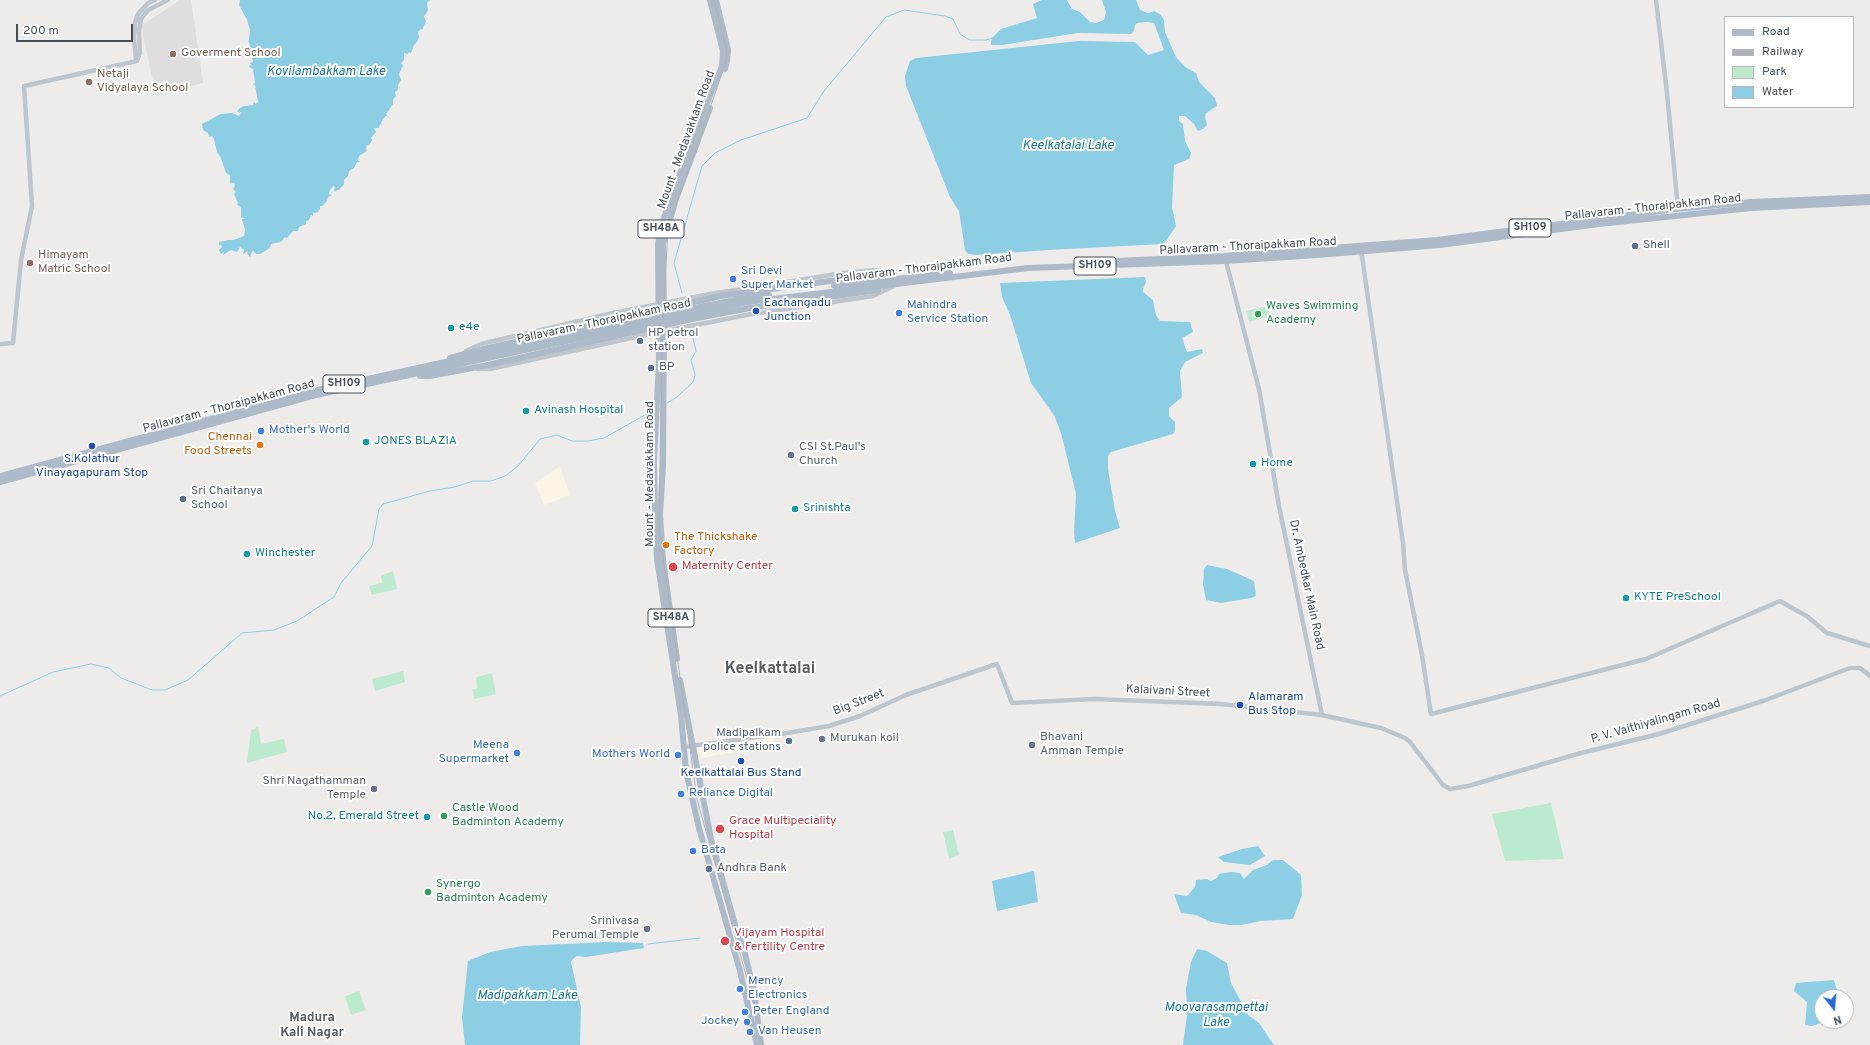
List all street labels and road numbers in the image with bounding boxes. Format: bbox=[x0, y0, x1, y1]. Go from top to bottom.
street label: Mount - Medavakkam Road bbox=[655, 69, 719, 211]
street label: Pallavaram - Thoraipakkam Road bbox=[1564, 192, 1742, 224]
road number: SH109 bbox=[1509, 219, 1551, 237]
road number: SH48A bbox=[638, 220, 684, 238]
street label: Pallavaram - Thoraipakkam Road bbox=[1159, 235, 1337, 259]
street label: Pallavaram - Thoraipakkam Road bbox=[835, 251, 1013, 287]
road number: SH109 bbox=[1074, 257, 1116, 275]
street label: Pallavaram - Thoraipakkam Road bbox=[516, 297, 692, 347]
road number: SH109 bbox=[323, 375, 365, 393]
street label: Pallavaram - Thoraipakkam Road bbox=[141, 377, 317, 437]
street label: Mount - Medavakkam Road bbox=[644, 401, 658, 547]
street label: Dr. Ambedkar Main Road bbox=[1285, 519, 1327, 651]
road number: SH48A bbox=[648, 609, 694, 627]
street label: Kalaivani Street bbox=[1125, 683, 1211, 701]
street label: Big Street bbox=[831, 687, 887, 719]
street label: P. V. Vaithiyalingam Road bbox=[1590, 697, 1722, 747]

